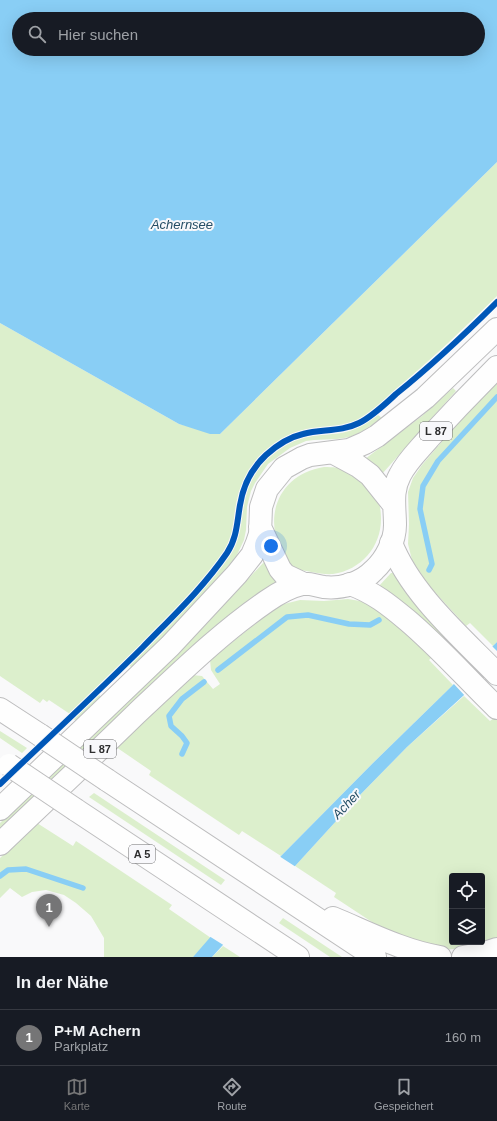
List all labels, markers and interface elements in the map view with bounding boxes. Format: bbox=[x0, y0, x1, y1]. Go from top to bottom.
search box bbox=[12, 12, 485, 56]
icon: search bbox=[26, 23, 48, 45]
text: Hier suchen bbox=[58, 26, 138, 43]
water label: Achernsee bbox=[150, 217, 213, 232]
road number: L 87 bbox=[420, 422, 452, 440]
your location bbox=[261, 536, 281, 556]
road number: L 87 bbox=[84, 740, 116, 758]
water label: Acher bbox=[329, 786, 364, 823]
road number: A 5 bbox=[129, 845, 155, 863]
map controls bbox=[449, 873, 485, 945]
button: locate bbox=[449, 873, 485, 909]
pin: 1 bbox=[36, 894, 62, 927]
button: layers bbox=[449, 909, 485, 945]
text: In der Nähe bbox=[16, 973, 109, 992]
text: P+M Achern bbox=[54, 1022, 141, 1039]
text: 1 bbox=[25, 1030, 33, 1045]
text: 160 m bbox=[445, 1030, 481, 1045]
text: Parkplatz bbox=[54, 1039, 108, 1054]
tab: Karte bbox=[64, 1076, 90, 1112]
tab: Route bbox=[217, 1076, 247, 1112]
tab: Gespeichert bbox=[374, 1076, 433, 1112]

